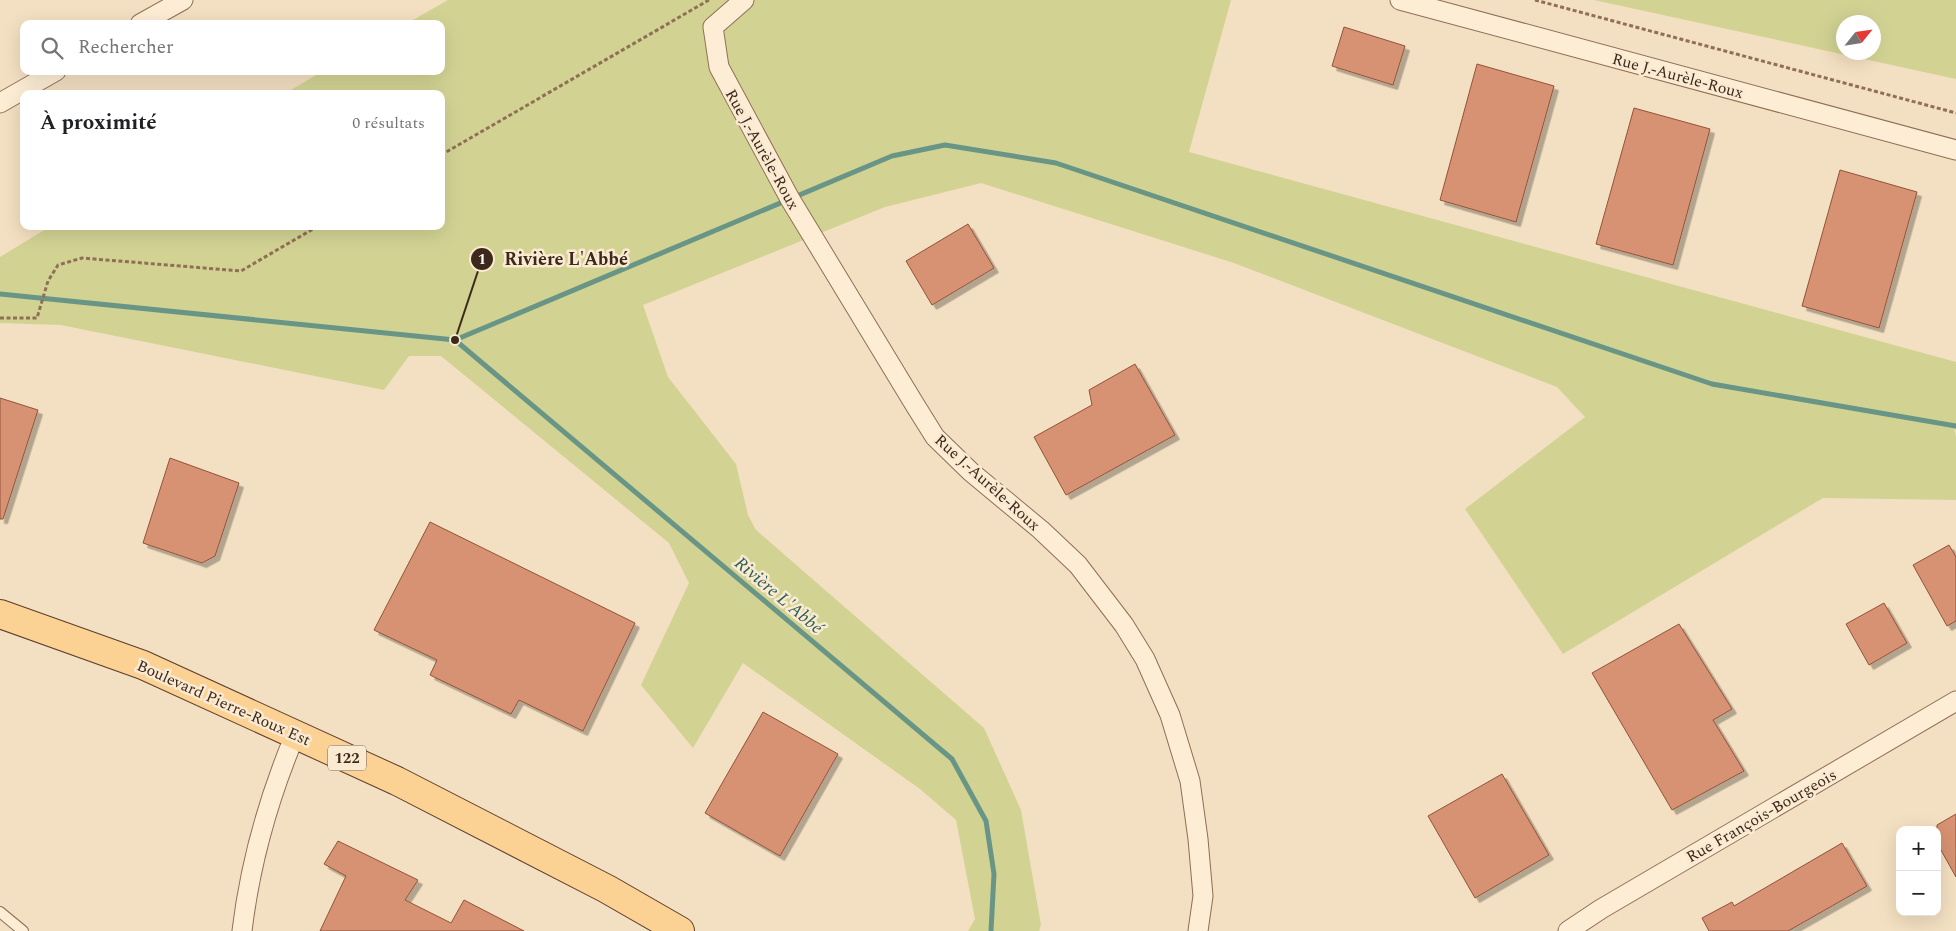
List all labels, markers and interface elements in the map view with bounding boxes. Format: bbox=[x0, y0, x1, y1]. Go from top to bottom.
north arrow bbox=[1836, 15, 1881, 60]
search box bbox=[20, 20, 445, 75]
text: Rechercher bbox=[78, 33, 174, 62]
icon: search bbox=[38, 34, 66, 62]
street label: Rue J.-Aurèle-Roux bbox=[1609, 47, 1746, 105]
street label: Rue J.-Aurèle-Roux bbox=[719, 85, 805, 214]
text: À proximité bbox=[40, 107, 157, 139]
text: 0 résultats bbox=[352, 111, 425, 135]
callout: Rivière L'Abbé bbox=[469, 243, 638, 276]
text: Rivière L'Abbé bbox=[504, 246, 628, 273]
text: 1 bbox=[478, 248, 486, 271]
street label: Rue J.-Aurèle-Roux bbox=[929, 429, 1046, 537]
water label: Rivière L'Abbé bbox=[728, 550, 831, 642]
street label: Boulevard Pierre-Roux Est bbox=[133, 654, 315, 752]
road number: 122 bbox=[328, 746, 366, 770]
street label: Rue François-Bourgeois bbox=[1682, 763, 1841, 869]
map controls bbox=[1896, 826, 1941, 916]
button: + bbox=[1896, 826, 1941, 871]
button: − bbox=[1896, 871, 1941, 916]

